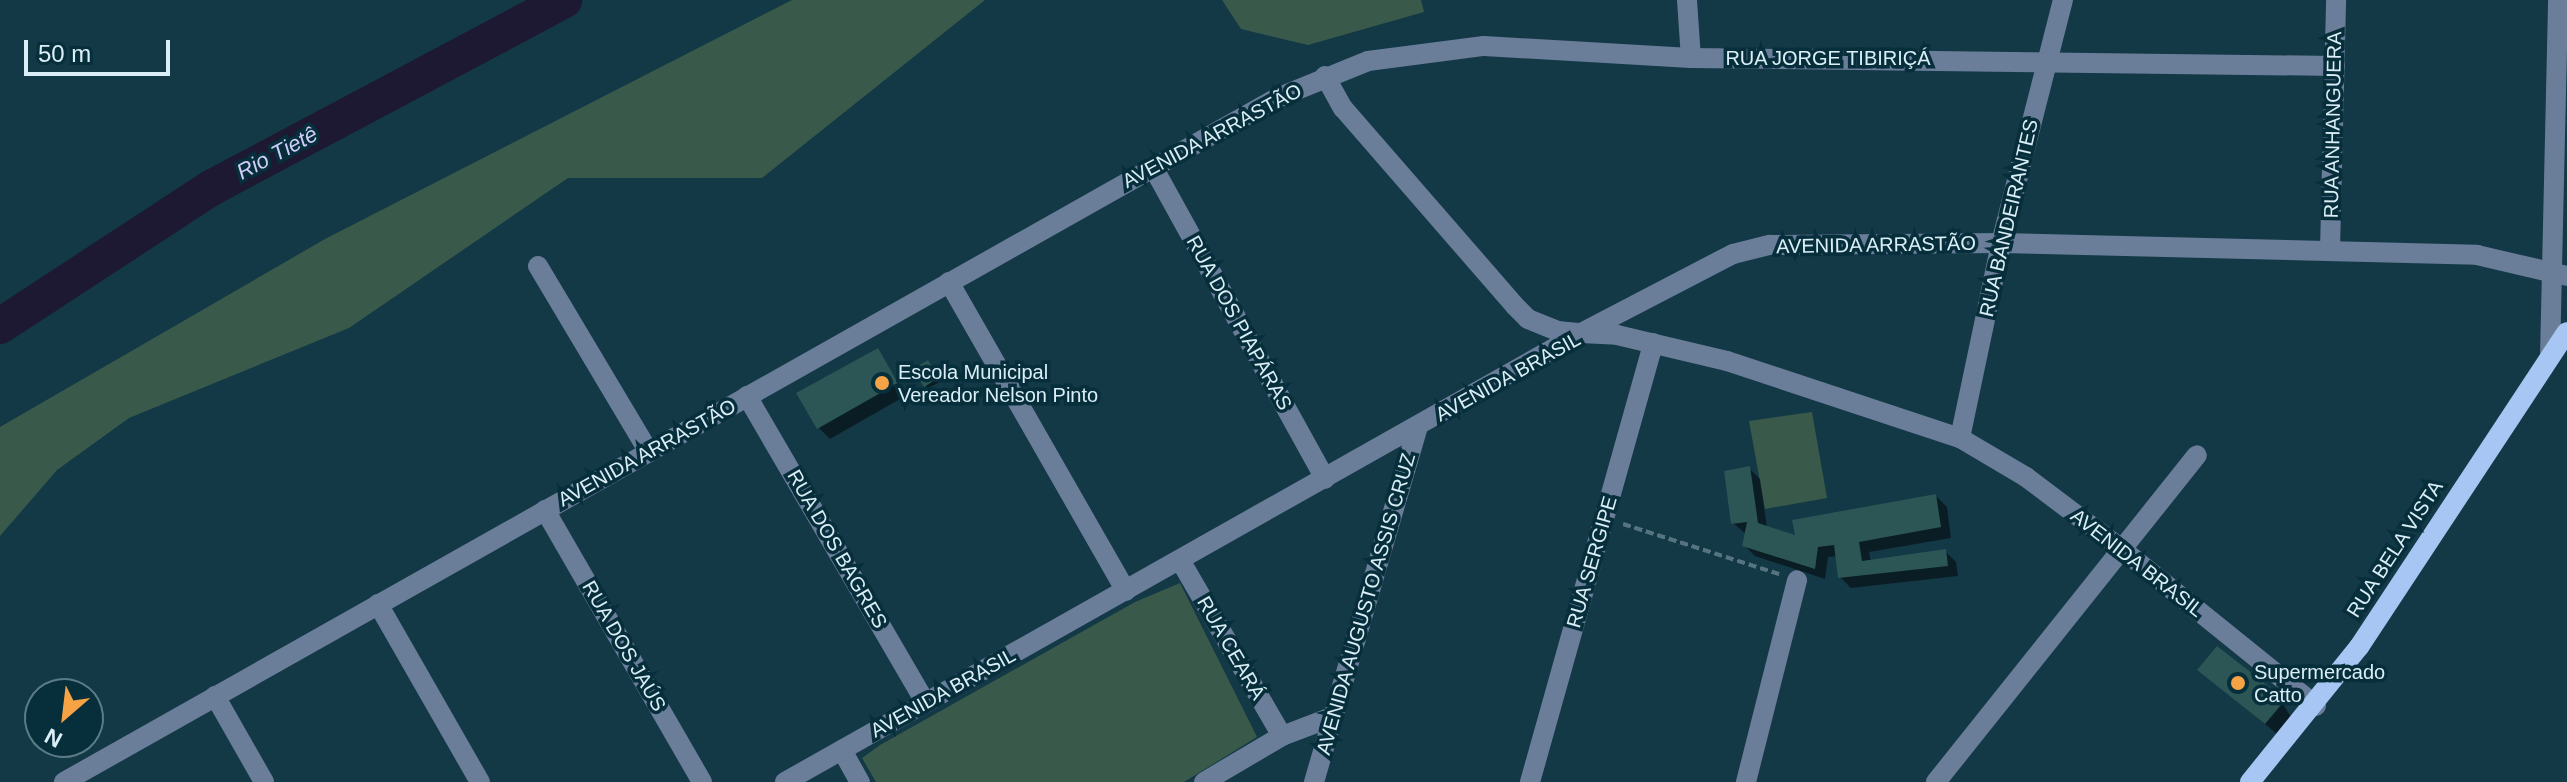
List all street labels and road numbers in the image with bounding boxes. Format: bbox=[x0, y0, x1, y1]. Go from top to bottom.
street label: RUA ANHANGUERA bbox=[2319, 30, 2347, 220]
street label: RUA JORGE TIBIRIÇÁ bbox=[1725, 46, 1931, 70]
street label: AVENIDA ARRASTÃO bbox=[1117, 78, 1307, 194]
street label: RUA BANDEIRANTES bbox=[1974, 116, 2044, 320]
street label: RUA DOS PIAPÁRAS bbox=[1181, 231, 1297, 415]
street label: AVENIDA ARRASTÃO bbox=[1775, 231, 1977, 259]
street label: AVENIDA BRASIL bbox=[1431, 327, 1585, 427]
street label: AVENIDA ARRASTÃO bbox=[553, 394, 741, 512]
street label: AVENIDA AUGUSTO ASSIS CRUZ bbox=[1311, 449, 1421, 759]
street label: RUA DOS BAGRES bbox=[782, 465, 892, 633]
street label: RUA BELA VISTA bbox=[2341, 475, 2449, 623]
street label: RUA SERGIPE bbox=[1562, 493, 1622, 631]
street label: AVENIDA BRASIL bbox=[2065, 503, 2209, 623]
street label: RUA DOS JAÚS bbox=[577, 576, 671, 716]
street label: RUA CEARÁ bbox=[1191, 591, 1271, 705]
street label: AVENIDA BRASIL bbox=[866, 643, 1020, 743]

